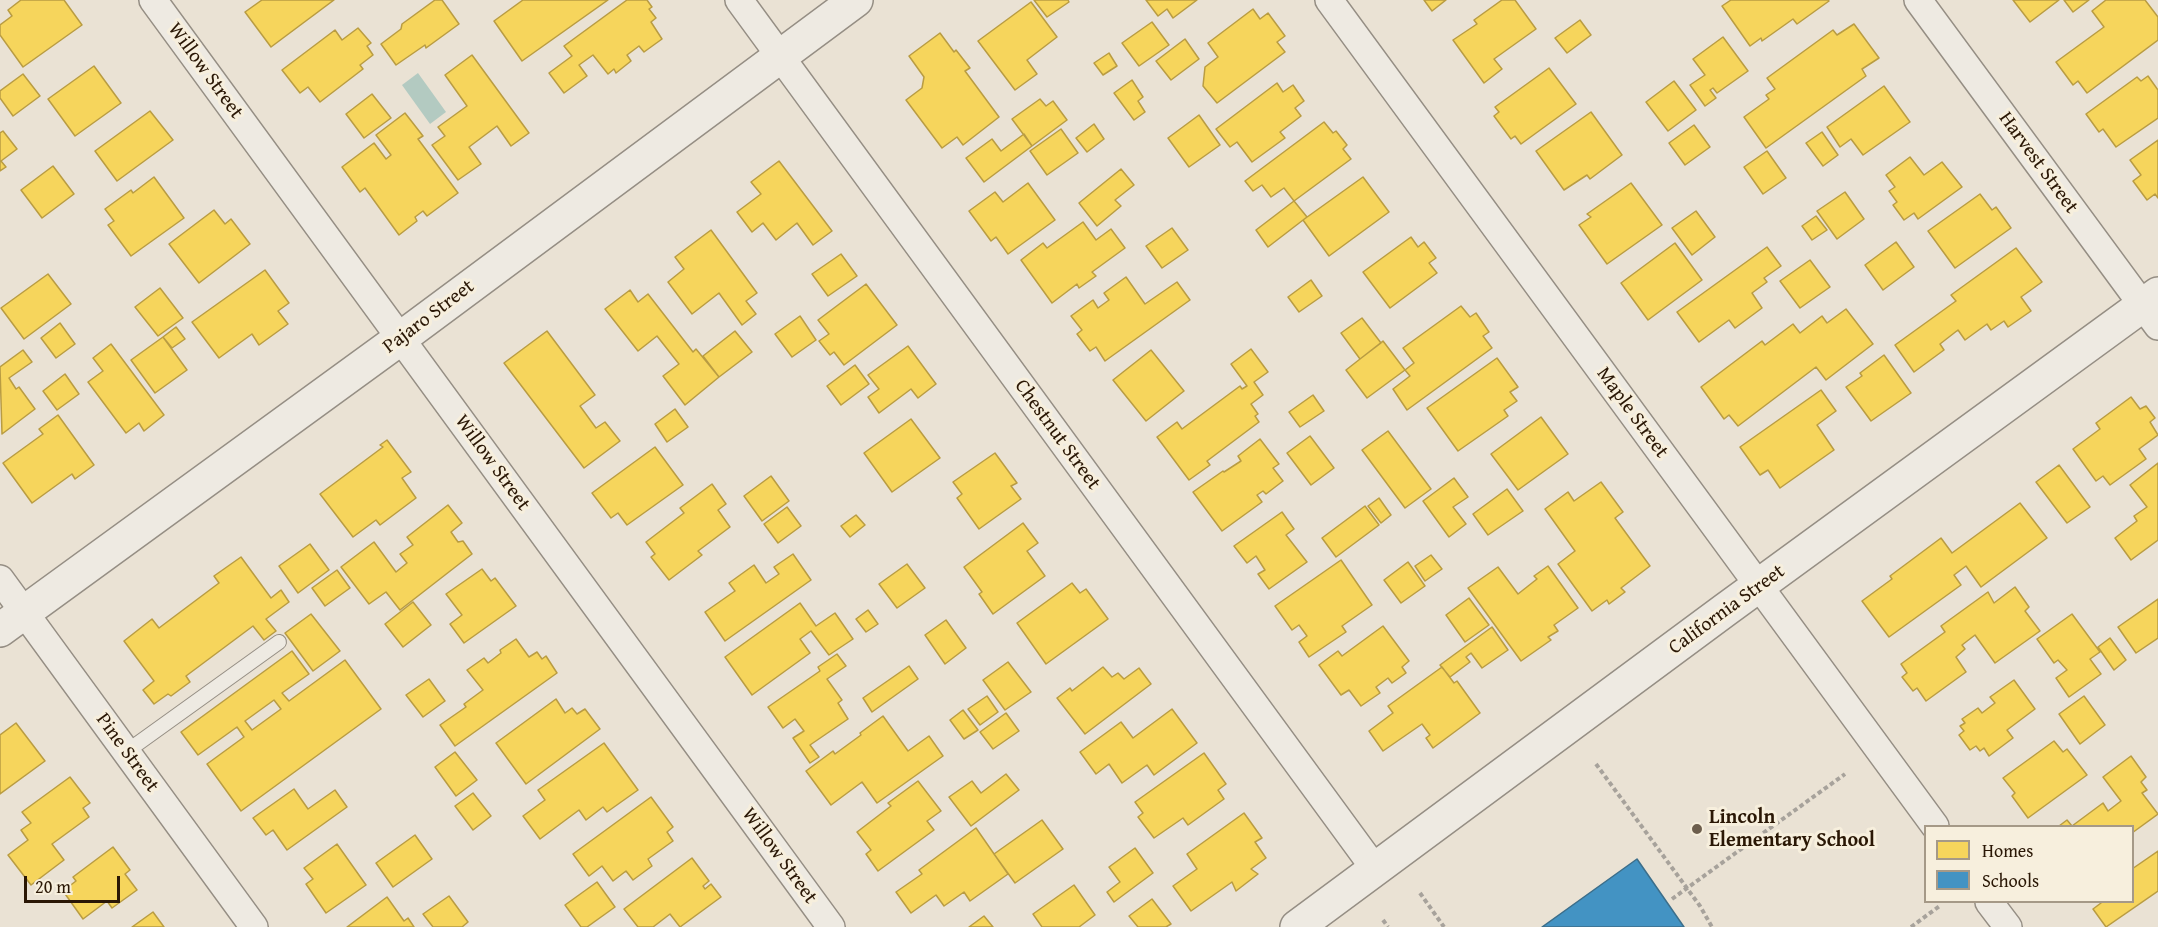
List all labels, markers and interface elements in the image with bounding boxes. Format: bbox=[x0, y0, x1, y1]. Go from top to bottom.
street label: Willow Street bbox=[162, 18, 248, 124]
street label: Harvest Street bbox=[1993, 107, 2083, 219]
street label: Pajaro Street bbox=[379, 275, 479, 359]
street label: Maple Street bbox=[1591, 363, 1673, 463]
street label: Chestnut Street bbox=[1009, 375, 1105, 495]
street label: Willow Street bbox=[449, 410, 535, 516]
street label: California Street bbox=[1664, 560, 1790, 660]
street label: Pine Street bbox=[90, 709, 164, 797]
street label: Willow Street bbox=[736, 803, 822, 909]
place label: Lincoln Elementary School bbox=[1709, 806, 1875, 853]
marker: Lincoln Elementary School bbox=[1690, 822, 1704, 836]
legend bbox=[1924, 825, 2134, 903]
text: Homes bbox=[1982, 837, 2033, 864]
scale bar bbox=[27, 864, 123, 902]
text: Schools bbox=[1982, 867, 2039, 894]
text: 20 m bbox=[35, 873, 71, 900]

